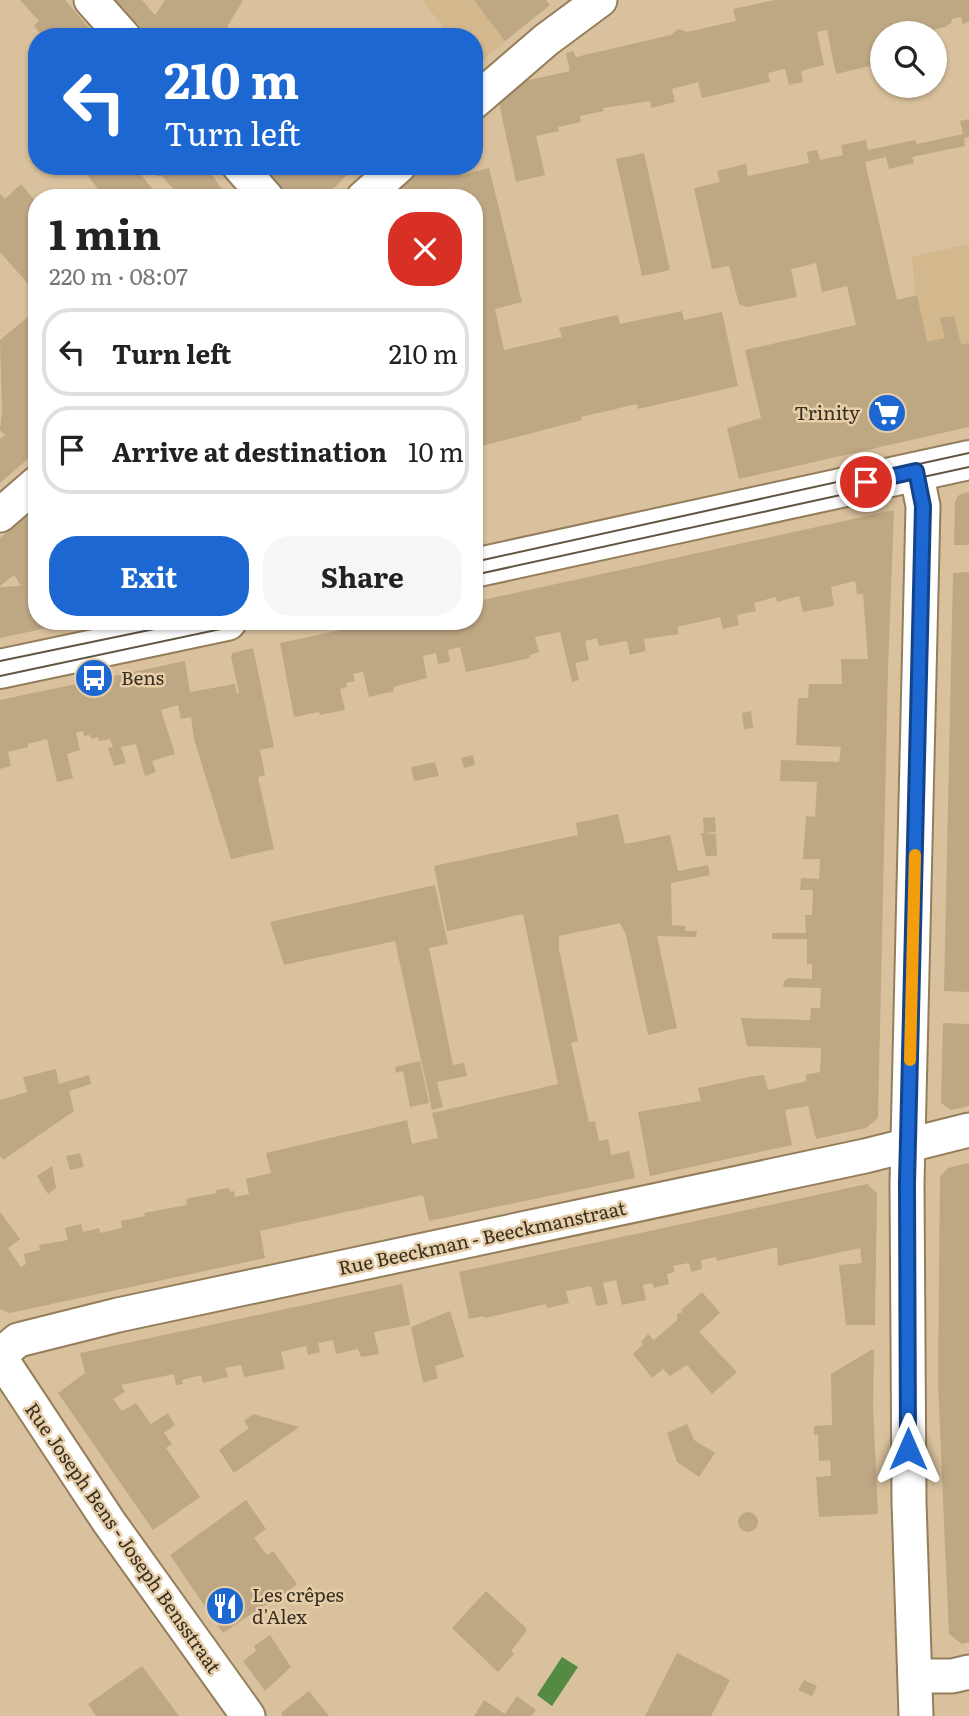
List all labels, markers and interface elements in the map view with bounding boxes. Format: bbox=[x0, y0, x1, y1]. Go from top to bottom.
map controls bbox=[870, 21, 947, 98]
button: search bbox=[870, 21, 947, 98]
text: 210 m bbox=[164, 41, 299, 114]
icon: left bbox=[49, 56, 140, 147]
text: Turn left bbox=[164, 108, 301, 156]
text: 1 min bbox=[49, 201, 161, 263]
button: close bbox=[388, 212, 462, 286]
text: 220 m · 08:07 bbox=[49, 258, 188, 292]
icon: left bbox=[53, 333, 91, 371]
text: Turn left bbox=[112, 333, 231, 372]
text: 210 m bbox=[389, 333, 458, 372]
supermarket icon: Trinity bbox=[866, 392, 908, 434]
place label: Trinity bbox=[794, 398, 860, 426]
icon: arrive bbox=[53, 431, 91, 469]
text: Arrive at destination bbox=[112, 431, 387, 470]
text: 10 m bbox=[408, 431, 464, 470]
pin bbox=[836, 452, 896, 512]
icon: arrive bbox=[847, 463, 885, 501]
button: Exit bbox=[49, 536, 249, 616]
button: Share bbox=[263, 536, 462, 616]
bus stop icon: Bens bbox=[73, 657, 115, 699]
place label: Bens bbox=[121, 663, 165, 691]
street label: Rue Beeckman - Beeckmanstraat bbox=[335, 1193, 628, 1281]
street label: Rue Joseph Bens - Joseph Bensstraat bbox=[19, 1396, 229, 1679]
position arrow bbox=[871, 1412, 945, 1486]
place label: Les crêpes d'Alex bbox=[252, 1580, 344, 1630]
restaurant icon: Les crêpes d'Alex bbox=[204, 1585, 246, 1627]

